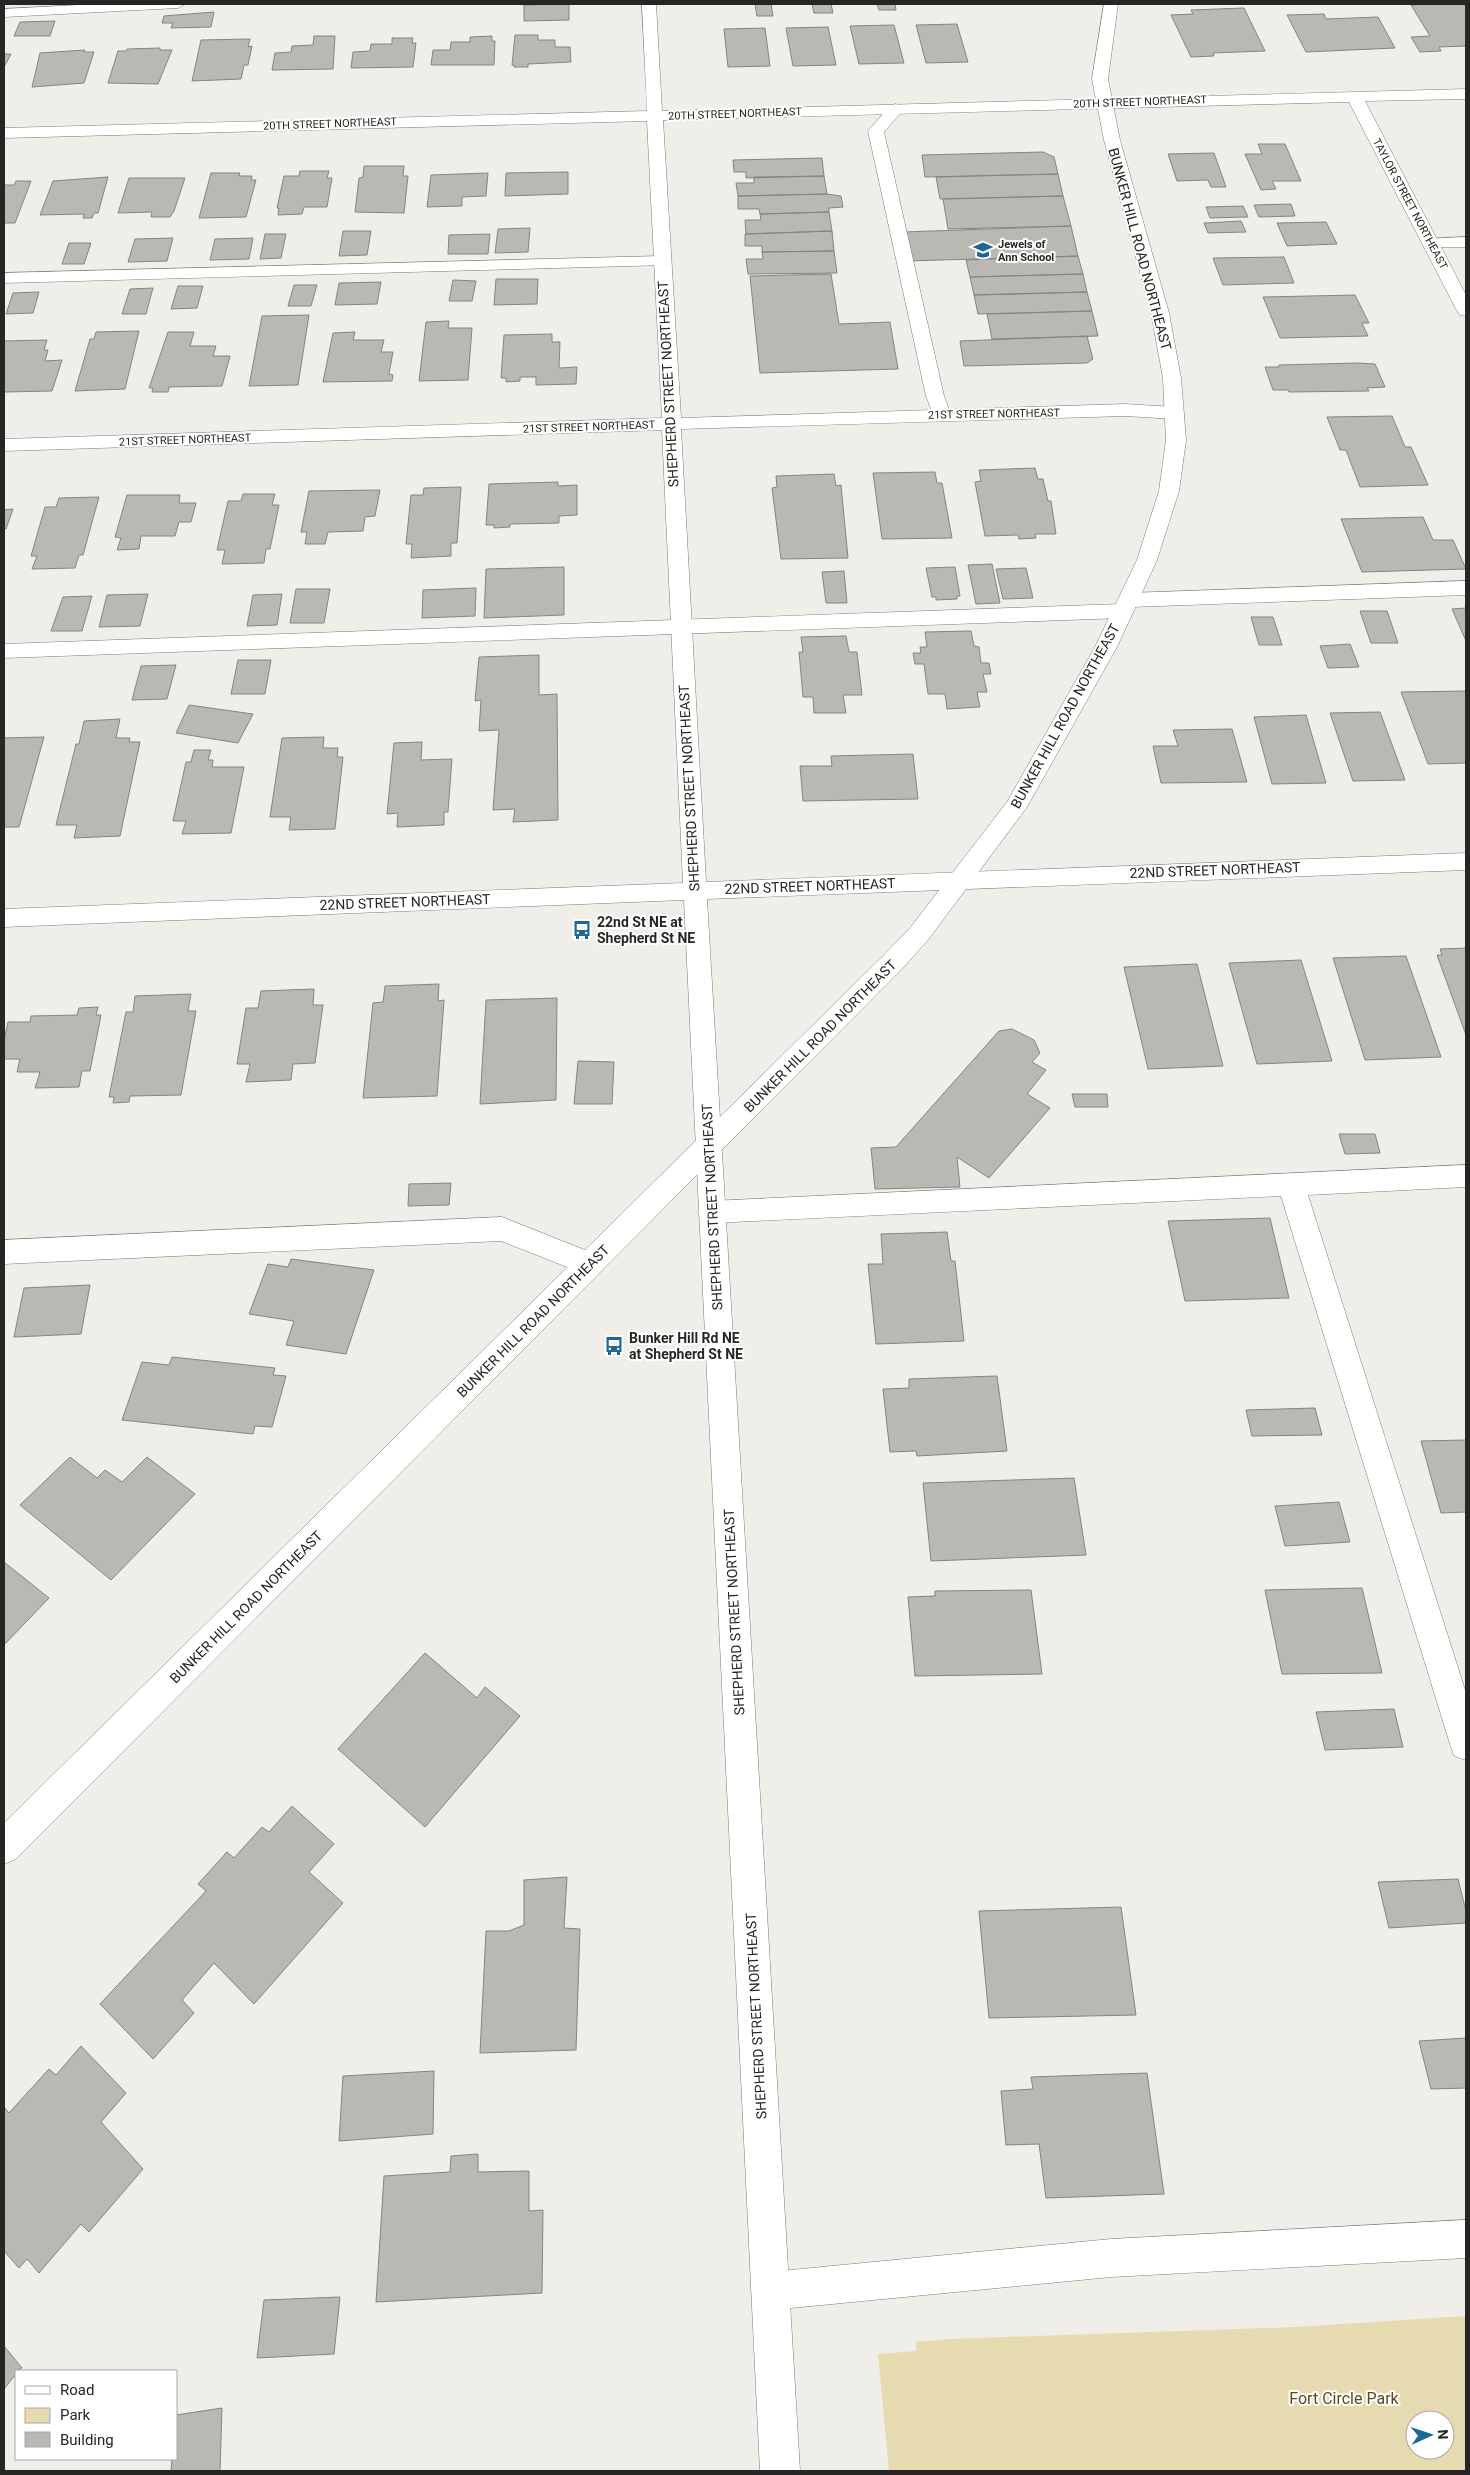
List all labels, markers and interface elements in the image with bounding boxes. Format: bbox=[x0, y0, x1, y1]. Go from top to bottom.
street label: 20TH STREET NORTHEAST bbox=[1073, 93, 1208, 111]
street label: 20TH STREET NORTHEAST bbox=[668, 105, 803, 123]
street label: 20TH STREET NORTHEAST bbox=[263, 115, 398, 133]
street label: TAYLOR STREET NORTHEAST bbox=[1370, 136, 1450, 272]
street label: BUNKER HILL ROAD NORTHEAST bbox=[1105, 146, 1175, 352]
place label: Jewels of Ann School bbox=[998, 238, 1054, 264]
school or university icon: Jewels of Ann School bbox=[972, 239, 994, 261]
street label: SHEPHERD STREET NORTHEAST bbox=[655, 280, 681, 488]
street label: 21ST STREET NORTHEAST bbox=[928, 406, 1061, 422]
street label: 21ST STREET NORTHEAST bbox=[523, 418, 656, 436]
street label: 21ST STREET NORTHEAST bbox=[119, 431, 252, 449]
street label: BUNKER HILL ROAD NORTHEAST bbox=[1007, 620, 1123, 811]
street label: SHEPHERD STREET NORTHEAST bbox=[676, 684, 702, 892]
street label: 22ND STREET NORTHEAST bbox=[1129, 859, 1301, 881]
street label: 22ND STREET NORTHEAST bbox=[724, 875, 896, 897]
street label: 22ND STREET NORTHEAST bbox=[319, 891, 491, 913]
place label: 22nd St NE at Shepherd St NE bbox=[597, 914, 695, 946]
bus stop icon: 22nd St NE at Shepherd St NE bbox=[571, 919, 593, 941]
street label: BUNKER HILL ROAD NORTHEAST bbox=[741, 956, 900, 1115]
street label: SHEPHERD STREET NORTHEAST bbox=[699, 1103, 725, 1311]
street label: BUNKER HILL ROAD NORTHEAST bbox=[454, 1241, 613, 1400]
place label: Bunker Hill Rd NE at Shepherd St NE bbox=[629, 1330, 743, 1362]
bus stop icon: Bunker Hill Rd NE at Shepherd St NE bbox=[603, 1335, 625, 1357]
street label: SHEPHERD STREET NORTHEAST bbox=[721, 1508, 747, 1716]
street label: BUNKER HILL ROAD NORTHEAST bbox=[167, 1527, 326, 1686]
street label: SHEPHERD STREET NORTHEAST bbox=[743, 1912, 769, 2120]
legend bbox=[15, 2370, 178, 2460]
text: Road bbox=[60, 2381, 94, 2399]
park label: Fort Circle Park bbox=[1289, 2389, 1400, 2408]
text: Park bbox=[60, 2406, 91, 2424]
north arrow bbox=[1405, 2410, 1455, 2460]
text: N bbox=[1435, 2429, 1451, 2440]
text: Building bbox=[60, 2431, 114, 2449]

